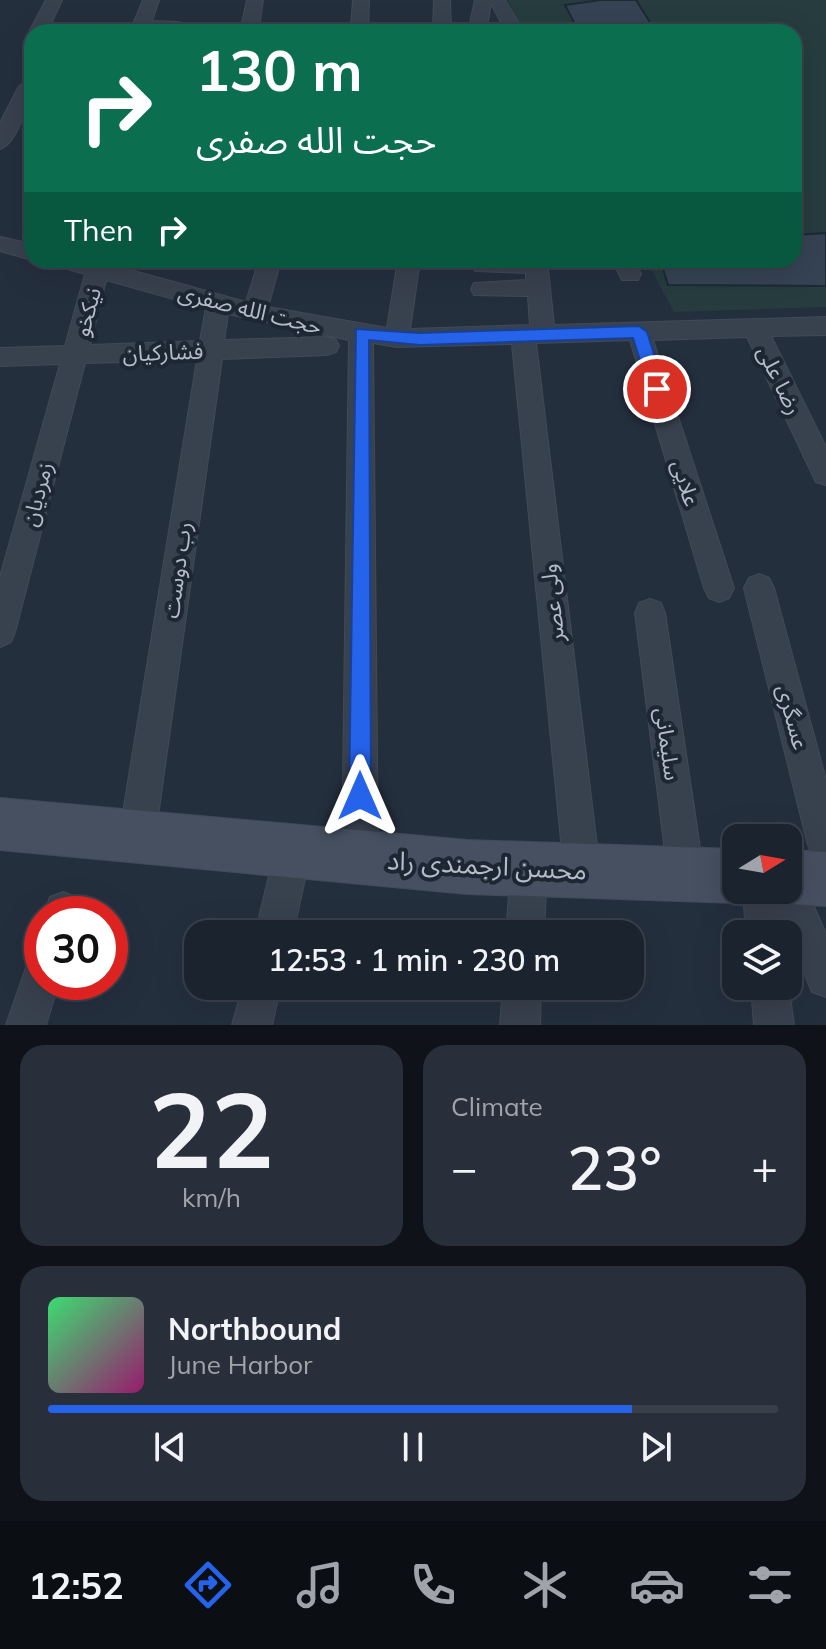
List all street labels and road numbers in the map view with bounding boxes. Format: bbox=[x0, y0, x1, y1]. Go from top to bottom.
street label: حجت الله صفری bbox=[175, 278, 325, 340]
street label: نیکخو bbox=[67, 284, 107, 340]
street label: فشارکیان bbox=[122, 337, 204, 367]
street label: رضا علی bbox=[751, 341, 809, 419]
street label: علایی bbox=[666, 456, 706, 510]
street label: زمردیان bbox=[15, 459, 59, 529]
street label: رب دوست bbox=[156, 520, 198, 620]
street label: ولی عصر bbox=[534, 563, 570, 644]
street label: عسگری bbox=[771, 681, 815, 753]
street label: سلیمانی bbox=[649, 706, 687, 782]
street label: محسن ارجمندی راد bbox=[386, 843, 588, 887]

